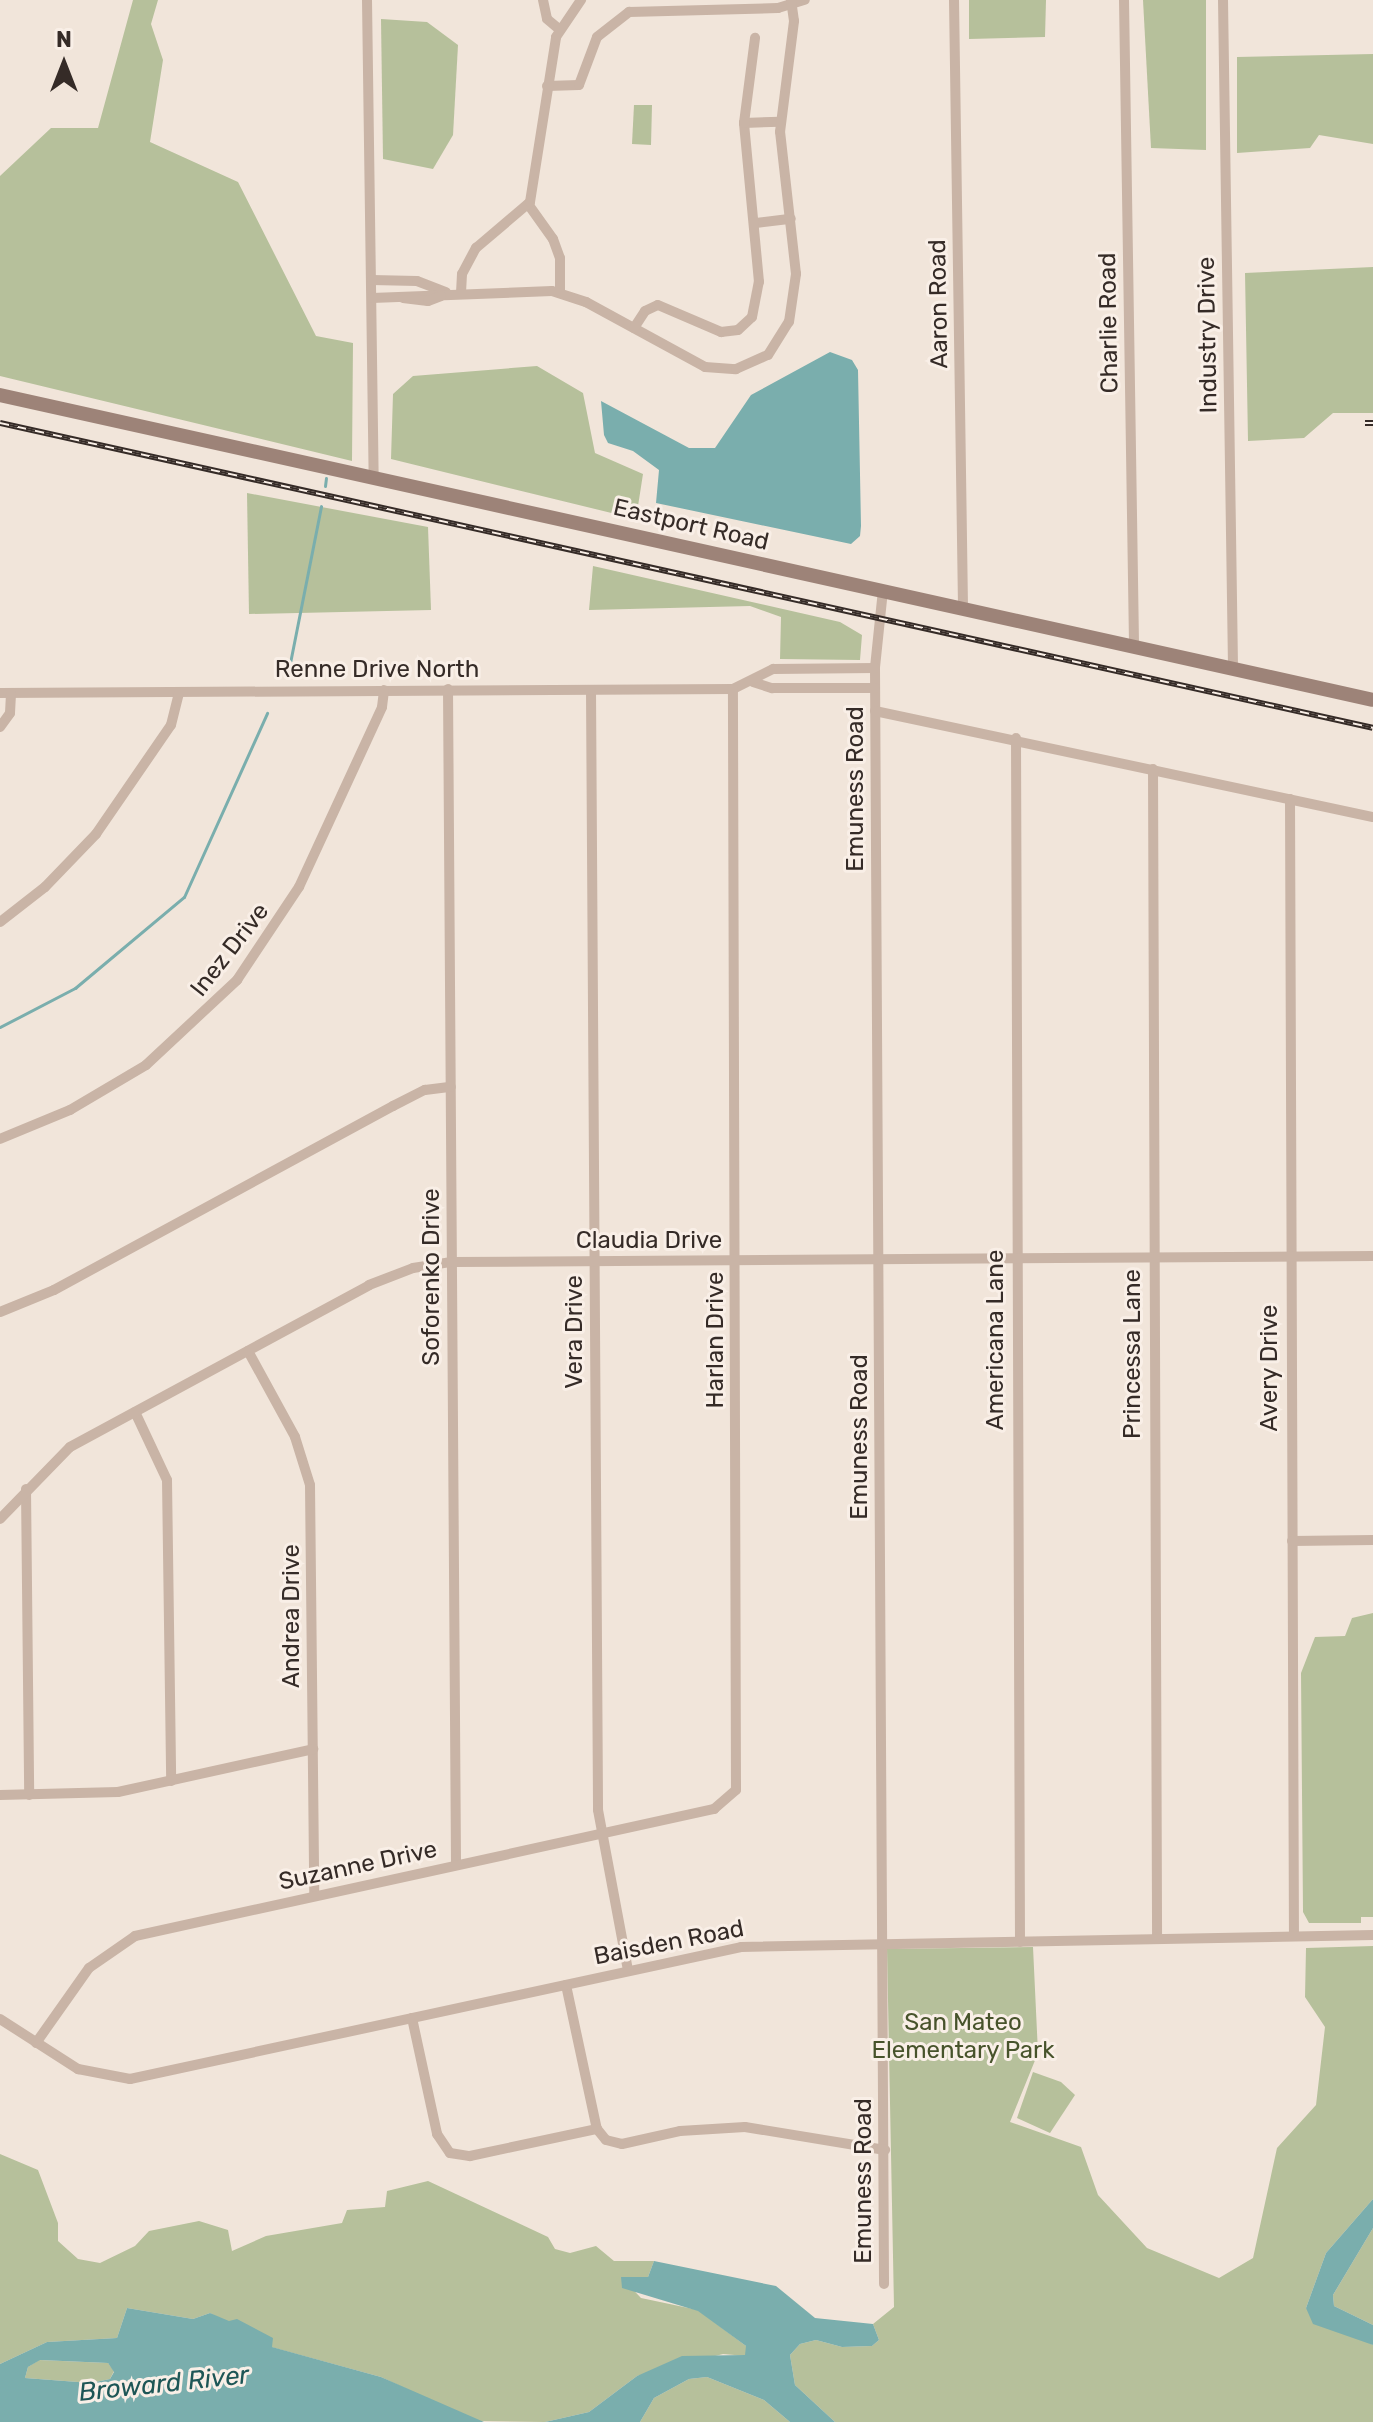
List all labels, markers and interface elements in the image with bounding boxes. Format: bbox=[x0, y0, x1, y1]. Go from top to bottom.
north arrow bbox=[24, 24, 104, 104]
text: N bbox=[56, 26, 72, 53]
street label: Aaron Road bbox=[923, 239, 955, 369]
street label: Charlie Road bbox=[1093, 252, 1125, 394]
street label: Industry Drive bbox=[1192, 256, 1224, 414]
street label: Eastport Road bbox=[610, 493, 772, 557]
street label: Renne Drive North bbox=[275, 656, 479, 684]
street label: Emuness Road bbox=[842, 706, 870, 872]
street label: Inez Drive bbox=[185, 898, 275, 1002]
street label: Soforenko Drive bbox=[418, 1188, 446, 1366]
street label: Claudia Drive bbox=[576, 1227, 722, 1255]
street label: Americana Lane bbox=[982, 1250, 1010, 1430]
street label: Princessa Lane bbox=[1119, 1269, 1147, 1439]
street label: Harlan Drive bbox=[702, 1272, 730, 1408]
street label: Vera Drive bbox=[561, 1275, 589, 1389]
street label: Avery Drive bbox=[1256, 1304, 1284, 1432]
street label: Emuness Road bbox=[846, 1354, 874, 1520]
street label: Andrea Drive bbox=[278, 1544, 306, 1688]
street label: Suzanne Drive bbox=[276, 1835, 440, 1897]
street label: Baisden Road bbox=[591, 1914, 747, 1972]
park label: San Mateo Elementary Park bbox=[871, 2009, 1055, 2065]
street label: Emuness Road bbox=[850, 2098, 878, 2264]
water label: Broward River bbox=[77, 2360, 251, 2408]

